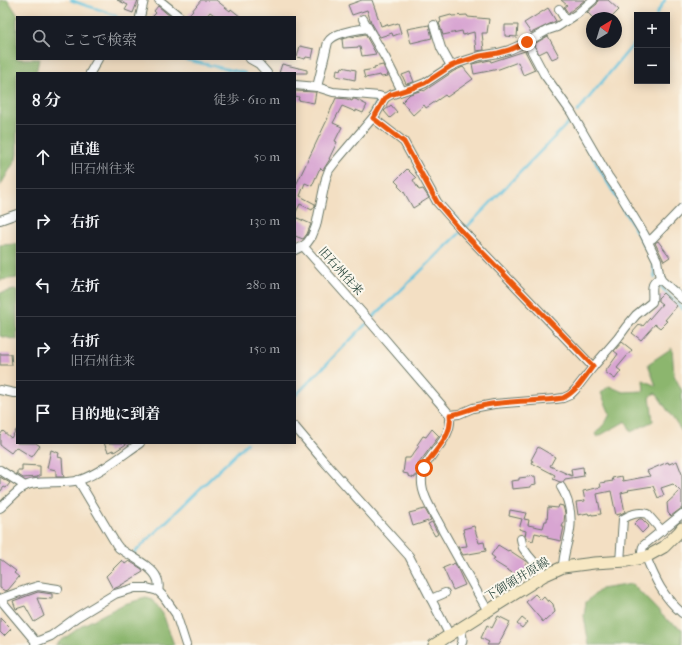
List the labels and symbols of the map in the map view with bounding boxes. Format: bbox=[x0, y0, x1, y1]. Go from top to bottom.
north arrow bbox=[586, 12, 622, 48]
route end bbox=[518, 33, 536, 51]
street label: 旧石州往来 bbox=[316, 244, 366, 298]
route start bbox=[415, 459, 433, 477]
street label: 下御領井原線 bbox=[483, 554, 551, 604]

